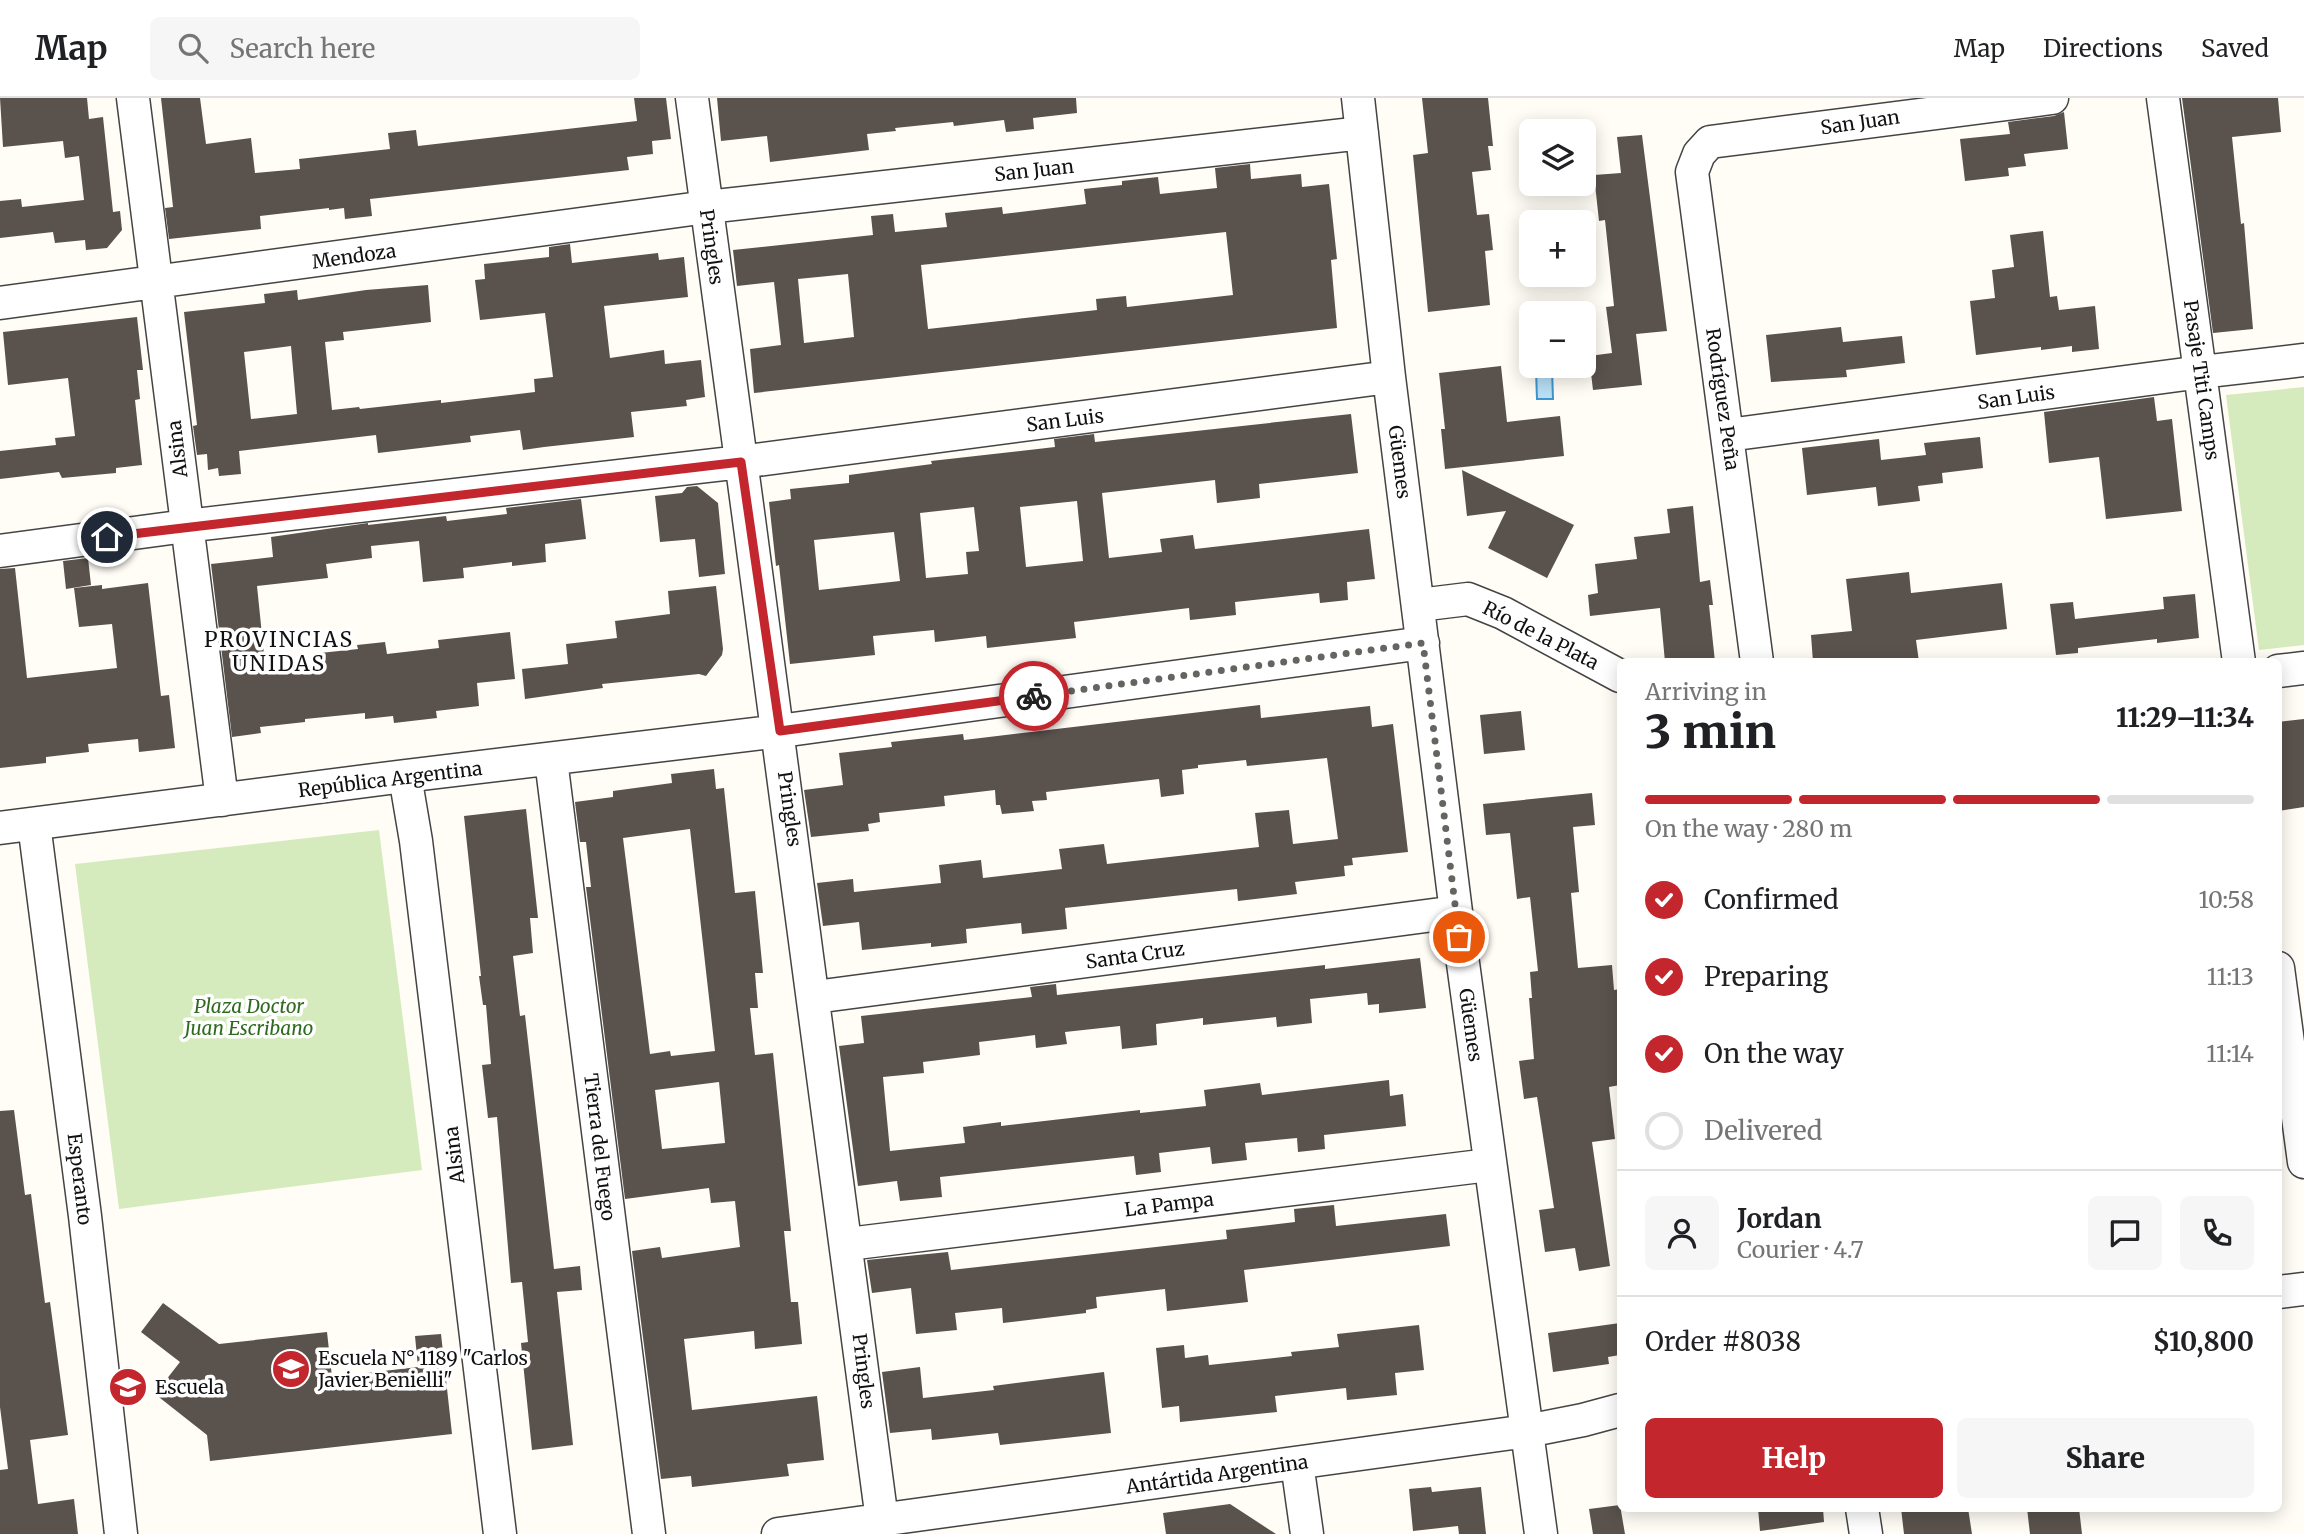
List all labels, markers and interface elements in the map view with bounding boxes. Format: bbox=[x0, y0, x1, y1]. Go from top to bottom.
search box bbox=[150, 17, 640, 80]
text: Map bbox=[35, 28, 108, 69]
icon: search bbox=[174, 29, 212, 67]
text: Search here bbox=[230, 32, 375, 65]
text: Map bbox=[1954, 33, 2005, 64]
text: Directions bbox=[2043, 33, 2163, 64]
text: Saved bbox=[2201, 33, 2269, 64]
street label: San Juan bbox=[1819, 104, 1902, 139]
map controls bbox=[1519, 119, 1596, 378]
button: layers bbox=[1519, 119, 1596, 196]
street label: San Juan bbox=[993, 154, 1075, 186]
street label: Pringles bbox=[695, 208, 729, 286]
button: + bbox=[1519, 210, 1596, 287]
street label: Mendoza bbox=[310, 238, 398, 274]
street label: Pasaje Titi Camps bbox=[2179, 298, 2225, 462]
button: − bbox=[1519, 301, 1596, 378]
street label: Rodríguez Peña bbox=[1701, 326, 1745, 472]
street label: San Luis bbox=[1976, 380, 2056, 414]
street label: San Luis bbox=[1025, 403, 1105, 437]
street label: Alsina bbox=[162, 419, 193, 480]
street label: Güemes bbox=[1384, 424, 1416, 500]
pin bbox=[77, 507, 137, 567]
icon: home bbox=[88, 518, 126, 556]
street label: Río de la Plata bbox=[1479, 595, 1603, 675]
district label: PROVINCIAS UNIDAS bbox=[204, 626, 354, 677]
courier bbox=[999, 661, 1069, 731]
icon: bike bbox=[1015, 677, 1053, 715]
text: Arriving in bbox=[1645, 677, 1767, 706]
text: 11:29–11:34 bbox=[2116, 701, 2254, 734]
text: 3 min bbox=[1645, 703, 1776, 761]
street label: República Argentina bbox=[297, 756, 483, 802]
street label: Pringles bbox=[773, 770, 807, 848]
text: On the way · 280 m bbox=[1645, 814, 1852, 843]
icon: check bbox=[1645, 881, 1683, 919]
text: Confirmed bbox=[1704, 883, 1839, 916]
text: 10:58 bbox=[2199, 885, 2254, 914]
pin bbox=[1429, 907, 1489, 967]
icon: bag bbox=[1440, 918, 1478, 956]
street label: Santa Cruz bbox=[1084, 936, 1186, 974]
icon: check bbox=[1645, 958, 1683, 996]
text: Preparing bbox=[1704, 960, 1828, 993]
text: 11:13 bbox=[2207, 962, 2254, 991]
street label: Güemes bbox=[1454, 987, 1488, 1063]
park label: Plaza Doctor Juan Escribano bbox=[183, 994, 314, 1040]
icon: check bbox=[1645, 1035, 1683, 1073]
text: On the way bbox=[1704, 1037, 1844, 1070]
text: 11:14 bbox=[2206, 1039, 2254, 1068]
street label: Tierra del Fuego bbox=[579, 1072, 621, 1222]
text: Delivered bbox=[1704, 1114, 1823, 1147]
street label: Alsina bbox=[439, 1125, 470, 1186]
street label: Esperanto bbox=[62, 1132, 98, 1226]
street label: La Pampa bbox=[1123, 1187, 1215, 1221]
button: person bbox=[1645, 1196, 1719, 1270]
button: chat bbox=[2088, 1196, 2162, 1270]
button: phone bbox=[2180, 1196, 2254, 1270]
text: Jordan bbox=[1737, 1202, 1822, 1235]
text: Courier · 4.7 bbox=[1737, 1235, 1864, 1264]
text: Order #8038 bbox=[1645, 1325, 1801, 1358]
text: $10,800 bbox=[2153, 1325, 2254, 1358]
street label: Pringles bbox=[847, 1332, 881, 1410]
place label: Escuela N° 1189 "Carlos Javier Benielli" bbox=[317, 1346, 528, 1392]
school or university icon: Escuela N° 1189 "Carlos Javier Benielli" bbox=[270, 1348, 312, 1390]
school or university icon: Escuela bbox=[107, 1366, 149, 1408]
place label: Escuela bbox=[155, 1375, 224, 1399]
button: Help bbox=[1645, 1418, 1943, 1498]
button: Share bbox=[1957, 1418, 2254, 1498]
street label: Antártida Argentina bbox=[1123, 1449, 1310, 1499]

